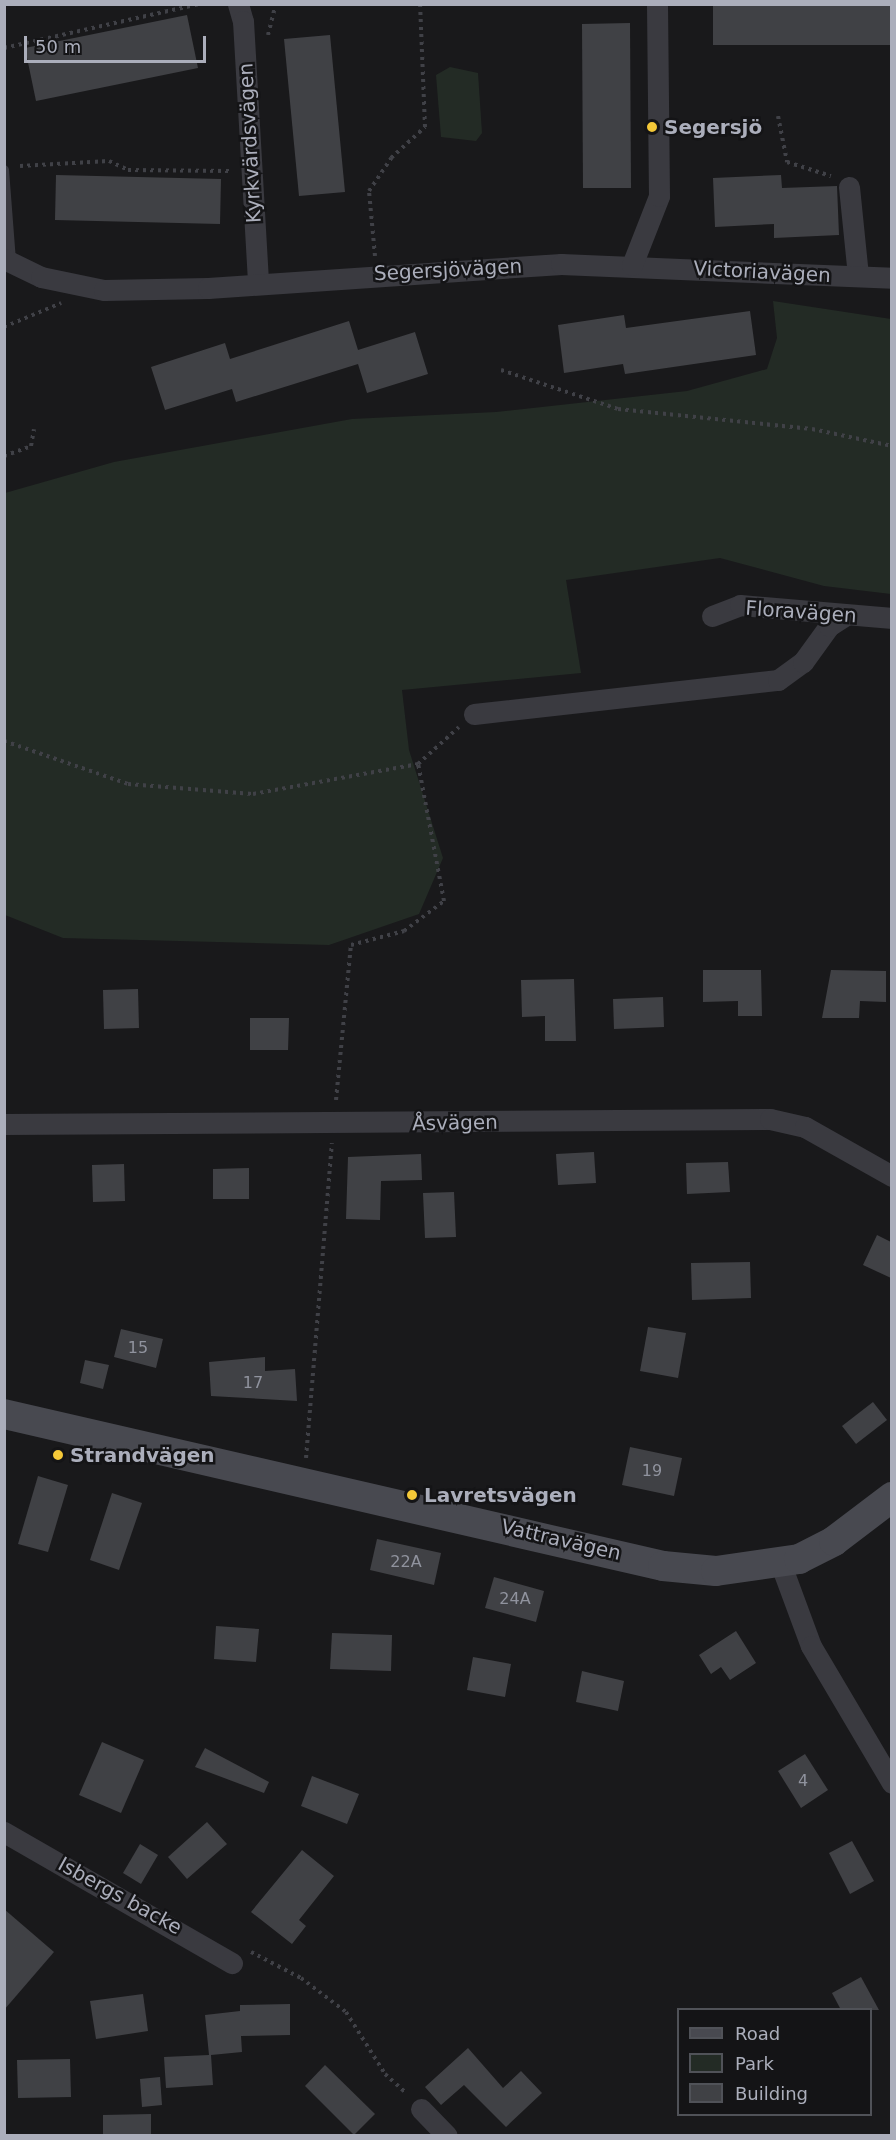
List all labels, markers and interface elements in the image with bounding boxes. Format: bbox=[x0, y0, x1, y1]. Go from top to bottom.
scale bar bbox=[27, 24, 208, 62]
text: 50 m bbox=[35, 36, 81, 57]
street label: Kyrkvärdsvägen bbox=[234, 62, 266, 224]
place label: Segersjö bbox=[664, 115, 762, 139]
marker: Segersjö bbox=[645, 120, 659, 134]
street label: Segersjövägen bbox=[373, 254, 523, 286]
street label: Victoriavägen bbox=[693, 256, 831, 288]
street label: Floravägen bbox=[745, 596, 857, 628]
street label: Åsvägen bbox=[412, 1110, 498, 1136]
house number: 15 bbox=[128, 1338, 148, 1358]
house number: 17 bbox=[243, 1373, 263, 1393]
place label: Strandvägen bbox=[70, 1443, 215, 1467]
marker: Strandvägen bbox=[51, 1448, 65, 1462]
house number: 19 bbox=[642, 1461, 662, 1481]
place label: Lavretsvägen bbox=[424, 1483, 577, 1507]
marker: Lavretsvägen bbox=[405, 1488, 419, 1502]
street label: Vattravägen bbox=[499, 1515, 623, 1565]
house number: 22A bbox=[390, 1552, 422, 1572]
house number: 24A bbox=[499, 1589, 531, 1609]
house number: 4 bbox=[798, 1771, 808, 1791]
street label: Isbergs backe bbox=[54, 1852, 186, 1940]
legend bbox=[677, 2008, 872, 2116]
text: Road bbox=[735, 2023, 780, 2044]
text: Park bbox=[735, 2053, 774, 2074]
text: Building bbox=[735, 2083, 808, 2104]

